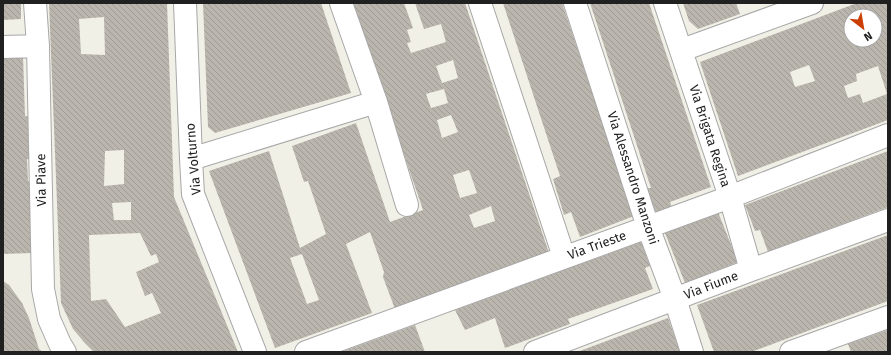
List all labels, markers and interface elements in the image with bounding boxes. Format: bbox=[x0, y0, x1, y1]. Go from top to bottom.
north arrow bbox=[843, 8, 883, 48]
text: N bbox=[861, 29, 874, 44]
street label: Via Brigata Regina bbox=[686, 83, 734, 189]
street label: Via Alessandro Manzoni bbox=[604, 110, 662, 246]
street label: Via Volturno bbox=[182, 122, 204, 196]
street label: Via Piave bbox=[33, 153, 49, 207]
street label: Via Trieste bbox=[566, 227, 628, 263]
street label: Via Fiume bbox=[682, 268, 740, 302]

